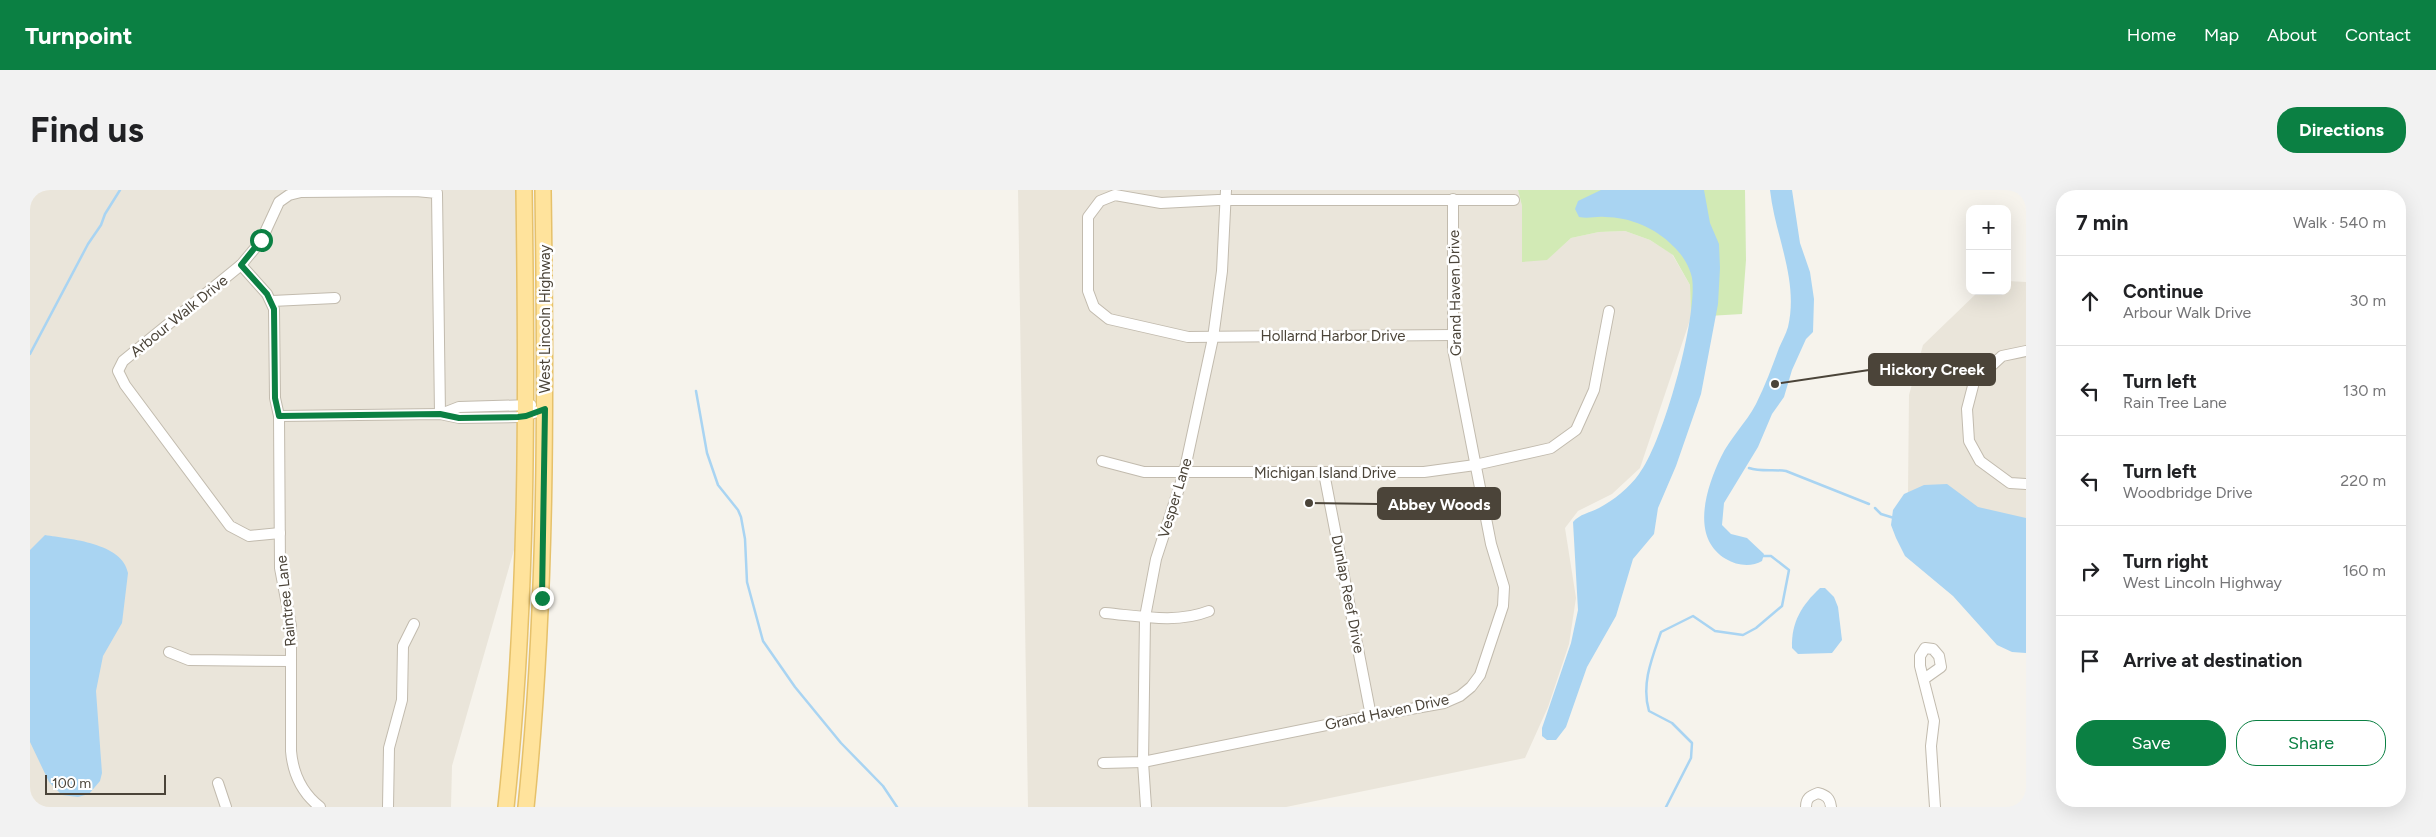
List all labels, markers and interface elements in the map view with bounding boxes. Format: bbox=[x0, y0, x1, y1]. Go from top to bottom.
text: Turnpoint bbox=[25, 21, 132, 50]
text: Home bbox=[2127, 24, 2176, 46]
text: Map bbox=[2204, 24, 2239, 46]
text: About bbox=[2267, 24, 2317, 46]
text: Contact bbox=[2345, 24, 2411, 46]
button: Directions bbox=[2277, 107, 2406, 153]
text: Find us bbox=[30, 109, 144, 151]
map controls bbox=[1966, 205, 2011, 295]
button: + bbox=[1966, 205, 2011, 250]
text: 7 min bbox=[2076, 210, 2128, 235]
text: Walk · 540 m bbox=[2293, 213, 2386, 232]
route start bbox=[250, 229, 273, 252]
street label: Grand Haven Drive bbox=[1445, 230, 1465, 356]
street label: West Lincoln Highway bbox=[536, 244, 554, 394]
button: − bbox=[1966, 250, 2011, 295]
street label: Arbour Walk Drive bbox=[127, 271, 231, 361]
text: Continue bbox=[2123, 280, 2203, 303]
icon: ahead bbox=[2076, 287, 2104, 315]
text: 30 m bbox=[2349, 291, 2386, 310]
text: Arbour Walk Drive bbox=[2123, 303, 2251, 322]
street label: Hollarnd Harbor Drive bbox=[1260, 327, 1406, 345]
callout: Hickory Creek bbox=[1869, 354, 1995, 385]
text: Hickory Creek bbox=[1879, 360, 1985, 379]
text: Turn left bbox=[2123, 370, 2197, 393]
icon: left bbox=[2076, 377, 2104, 405]
text: 130 m bbox=[2343, 381, 2386, 400]
text: Rain Tree Lane bbox=[2123, 393, 2227, 412]
street label: Vesper Lane bbox=[1154, 456, 1196, 540]
text: Turn left bbox=[2123, 460, 2197, 483]
street label: Michigan Island Drive bbox=[1254, 464, 1396, 482]
icon: left bbox=[2076, 467, 2104, 495]
text: 220 m bbox=[2340, 471, 2386, 490]
text: Woodbridge Drive bbox=[2123, 483, 2253, 502]
callout: Abbey Woods bbox=[1378, 488, 1500, 519]
text: Abbey Woods bbox=[1388, 495, 1491, 514]
street label: Dunlap Reef Drive bbox=[1328, 533, 1368, 655]
text: Turn right bbox=[2123, 550, 2209, 573]
street label: Raintree Lane bbox=[272, 554, 300, 648]
icon: right bbox=[2076, 557, 2104, 585]
text: 160 m bbox=[2343, 561, 2386, 580]
text: West Lincoln Highway bbox=[2123, 573, 2282, 592]
route end bbox=[531, 587, 554, 610]
icon: arrive bbox=[2076, 647, 2104, 675]
text: Arrive at destination bbox=[2123, 649, 2302, 672]
street label: Grand Haven Drive bbox=[1323, 690, 1451, 734]
button: Save bbox=[2076, 720, 2226, 766]
button: Share bbox=[2236, 720, 2386, 766]
scale bar bbox=[45, 772, 166, 795]
text: 100 m bbox=[52, 775, 91, 792]

